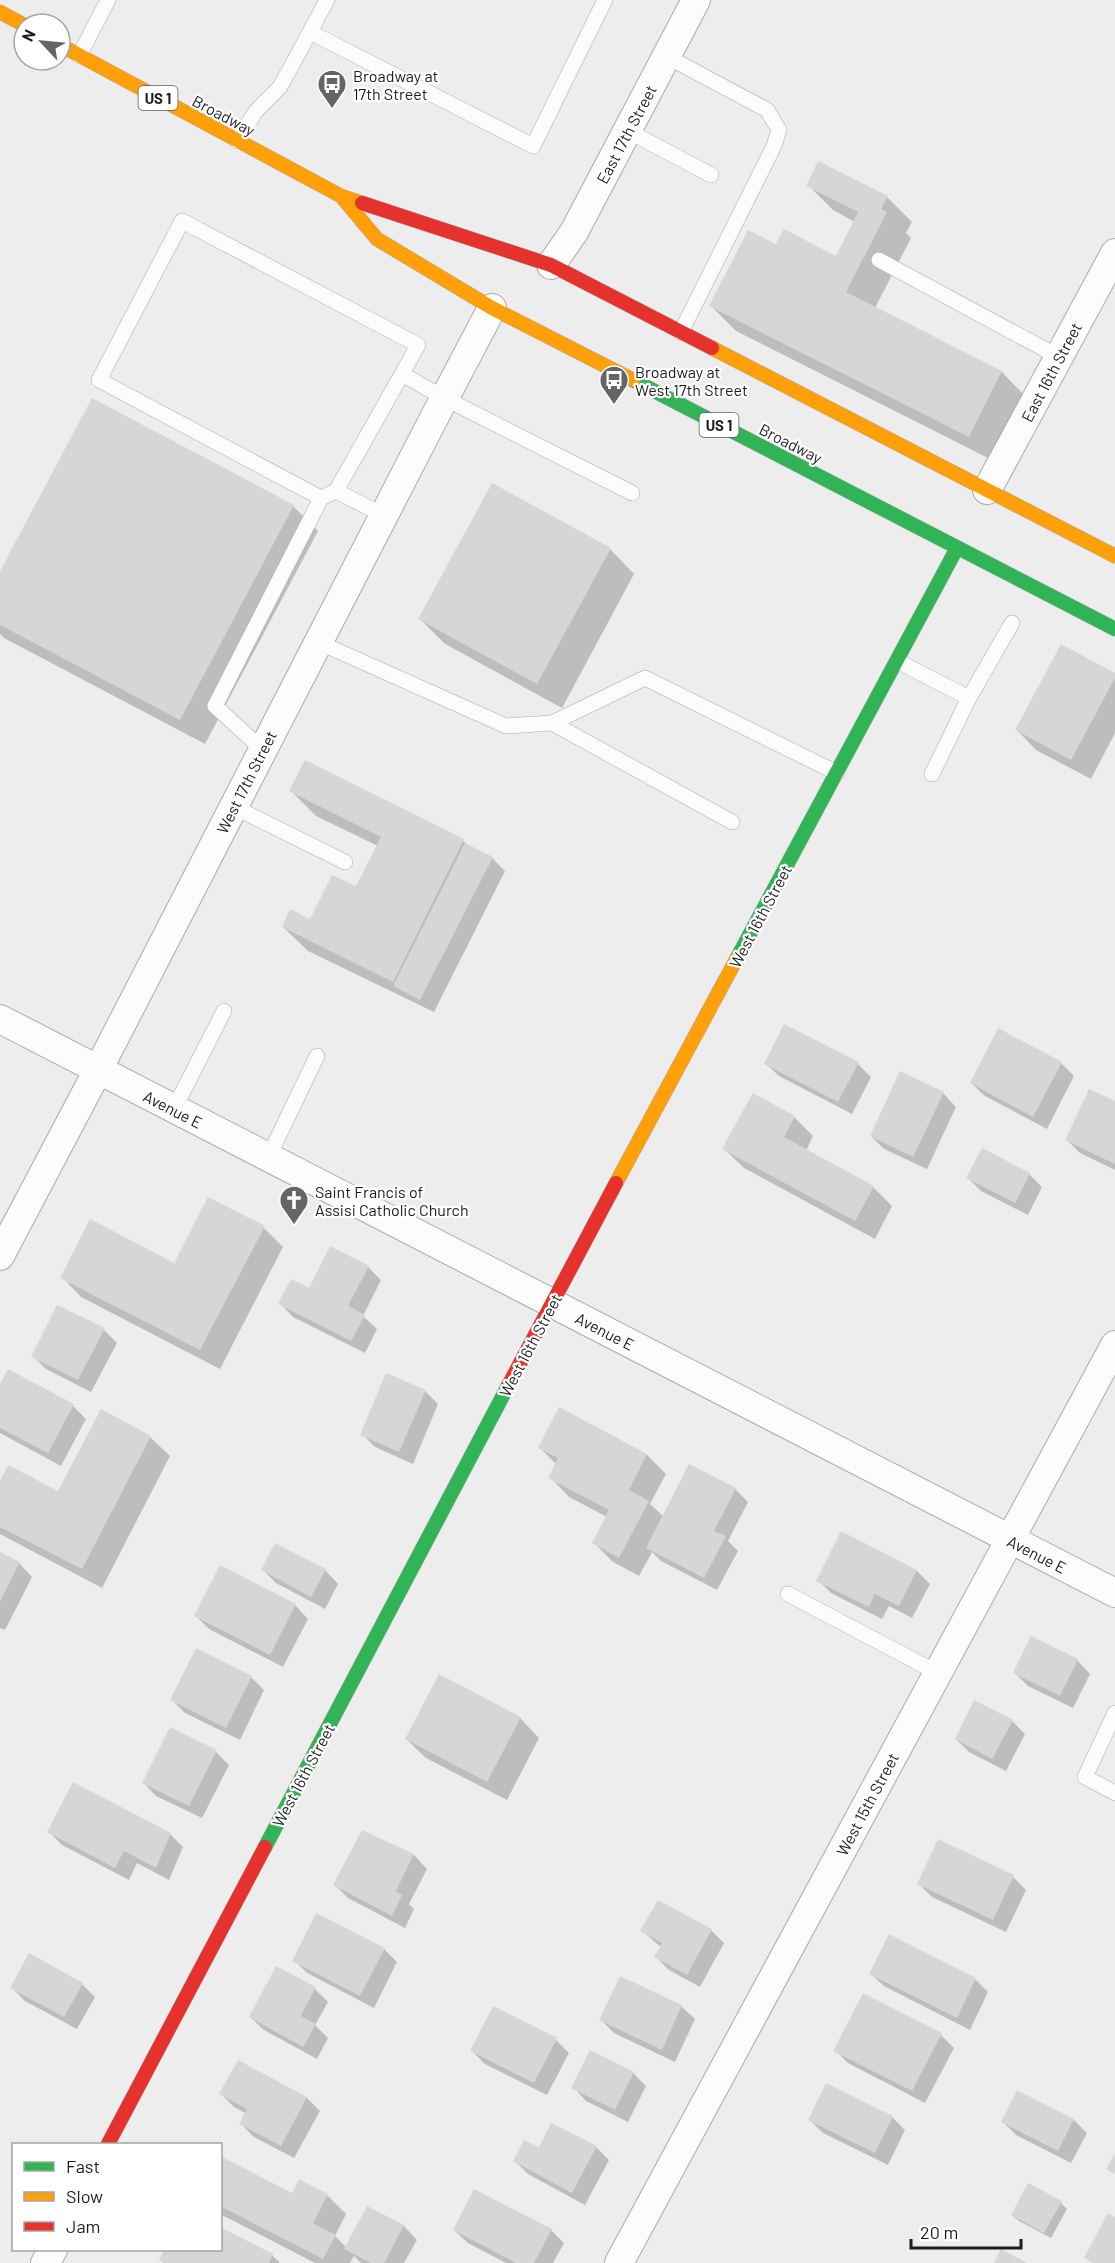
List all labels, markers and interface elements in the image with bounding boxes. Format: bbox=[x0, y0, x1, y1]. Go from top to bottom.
north arrow bbox=[12, 12, 72, 72]
text: N bbox=[17, 26, 39, 44]
place label: Broadway at 17th Street bbox=[353, 66, 438, 103]
bus stop icon: Broadway at 17th Street bbox=[316, 68, 348, 110]
street label: East 17th Street bbox=[592, 81, 660, 187]
road number: US 1 bbox=[138, 86, 178, 110]
street label: Broadway bbox=[189, 91, 259, 140]
street label: East 16th Street bbox=[1017, 319, 1085, 425]
place label: Broadway at West 17th Street bbox=[635, 362, 748, 399]
bus stop icon: Broadway at West 17th Street bbox=[598, 364, 630, 406]
road number: US 1 bbox=[700, 413, 738, 437]
street label: Broadway bbox=[756, 419, 826, 467]
street label: West 17th Street bbox=[212, 727, 280, 837]
street label: West 16th Street bbox=[725, 861, 795, 971]
street label: Avenue E bbox=[140, 1086, 206, 1132]
place label: Saint Francis of Assisi Catholic Church bbox=[315, 1182, 469, 1219]
church icon: Saint Francis of Assisi Catholic Church bbox=[278, 1184, 310, 1226]
street label: West 16th Street bbox=[495, 1290, 565, 1400]
street label: Avenue E bbox=[572, 1308, 638, 1354]
street label: Avenue E bbox=[1004, 1531, 1070, 1577]
street label: West 16th Street bbox=[268, 1720, 338, 1830]
street label: West 15th Street bbox=[832, 1749, 902, 1859]
legend bbox=[12, 2143, 222, 2251]
text: Fast bbox=[66, 2155, 100, 2177]
text: Slow bbox=[66, 2185, 103, 2207]
scale bar bbox=[911, 2212, 1020, 2250]
text: Jam bbox=[66, 2215, 100, 2237]
text: 20 m bbox=[920, 2221, 958, 2243]

